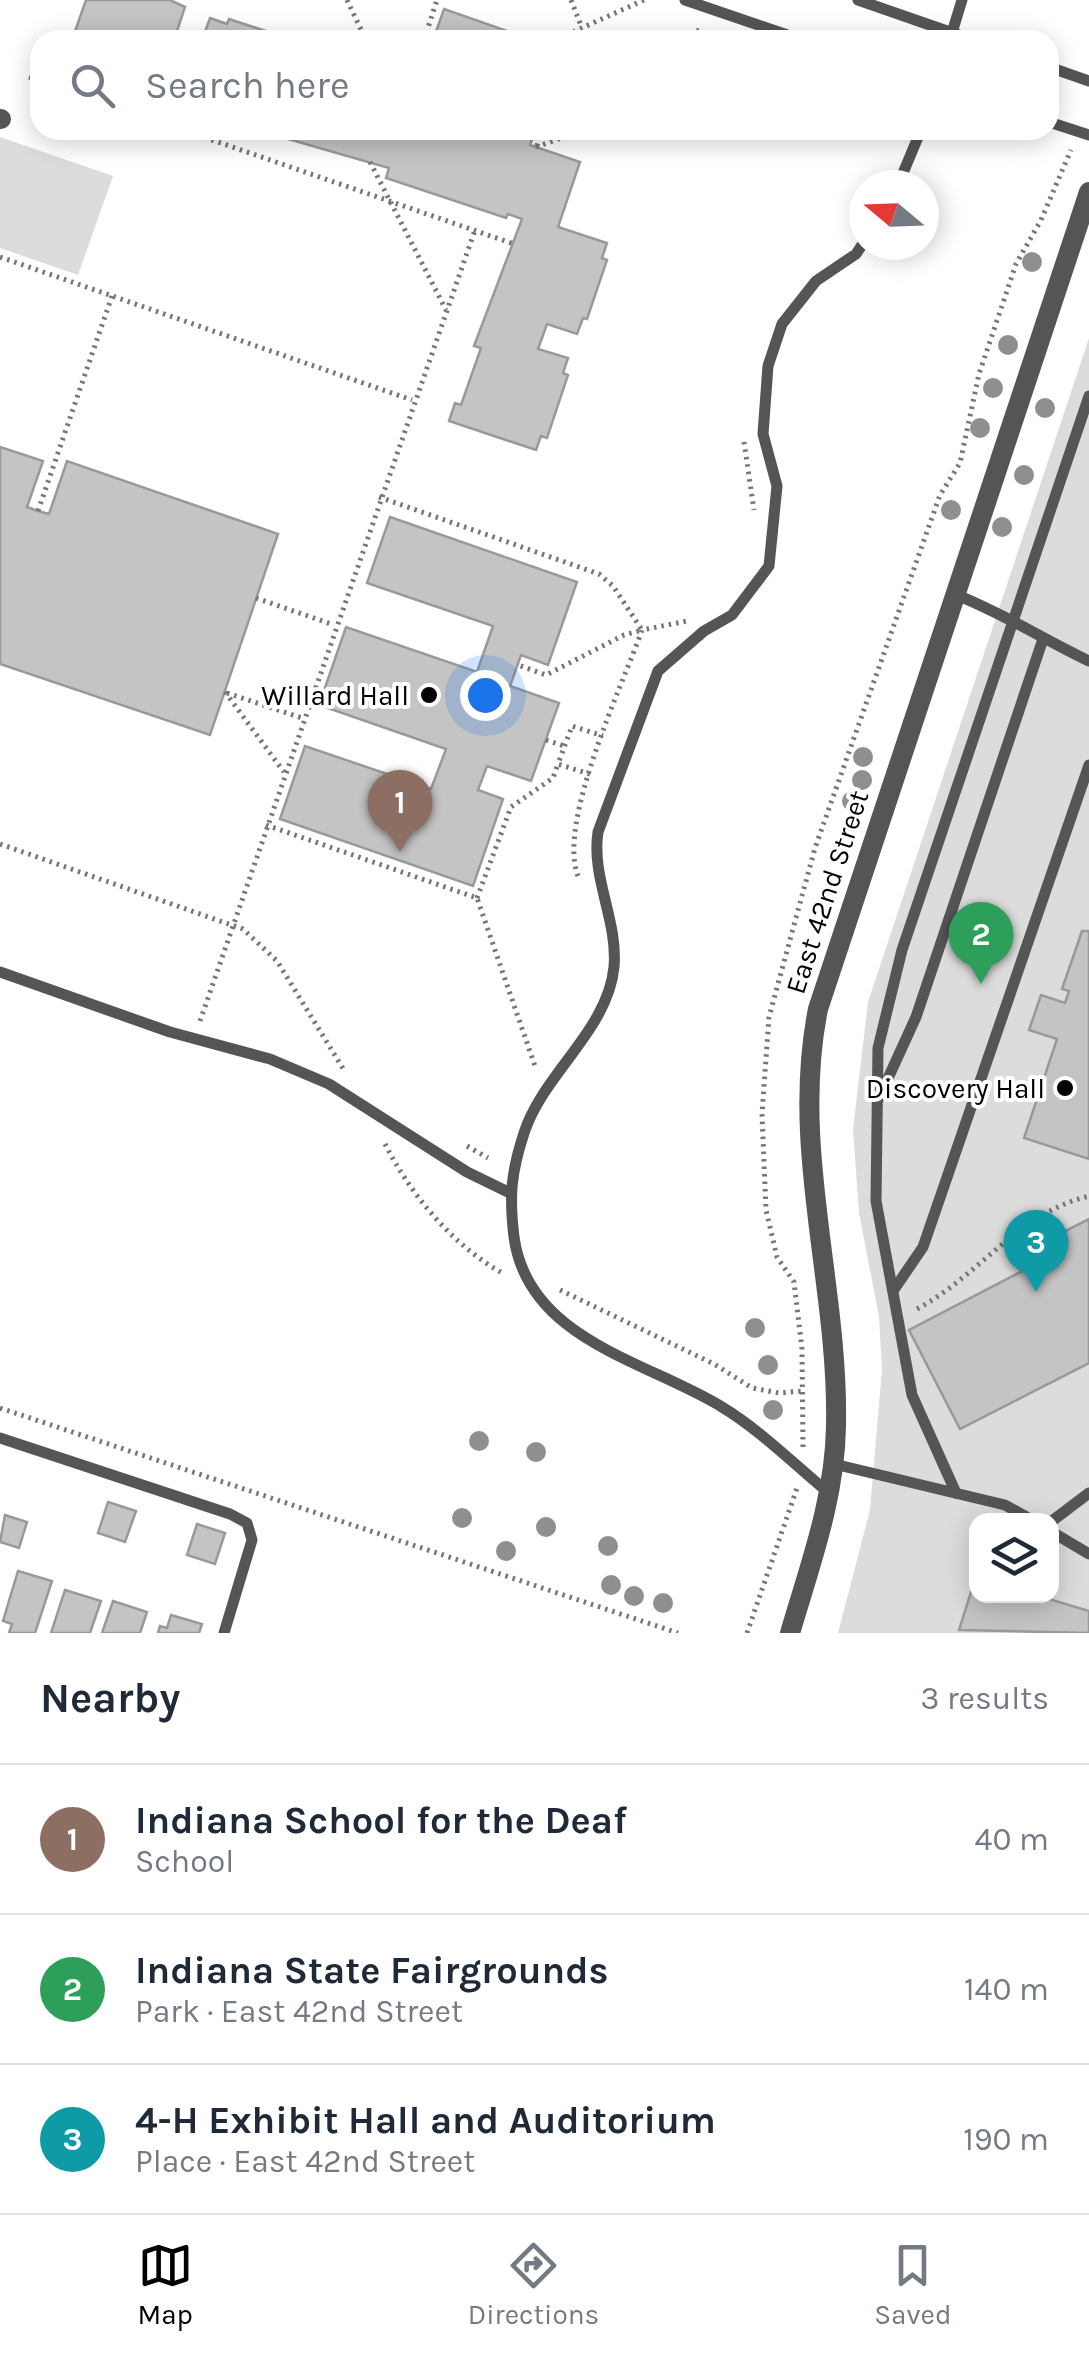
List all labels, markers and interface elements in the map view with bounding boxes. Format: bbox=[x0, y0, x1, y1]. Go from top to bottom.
search box bbox=[30, 30, 1059, 140]
icon: search bbox=[65, 58, 120, 113]
text: Search here bbox=[145, 63, 349, 108]
north arrow bbox=[849, 170, 939, 260]
your location bbox=[460, 670, 511, 721]
place label: Willard Hall bbox=[261, 679, 409, 712]
marker: Willard Hall bbox=[418, 684, 440, 706]
pin: 1 bbox=[368, 770, 432, 852]
street label: East 42nd Street bbox=[779, 786, 875, 998]
pin: 2 bbox=[948, 902, 1014, 984]
place label: Discovery Hall bbox=[866, 1072, 1045, 1105]
marker: Discovery Hall bbox=[1054, 1077, 1076, 1099]
pin: 3 bbox=[1004, 1210, 1068, 1292]
map controls bbox=[969, 1513, 1059, 1603]
button: layers bbox=[969, 1513, 1059, 1603]
text: Nearby bbox=[40, 1673, 180, 1723]
text: 3 results bbox=[921, 1680, 1049, 1717]
text: Indiana School for the Deaf bbox=[135, 1798, 627, 1843]
text: 1 bbox=[67, 1821, 78, 1858]
text: 40 m bbox=[975, 1821, 1049, 1858]
text: School bbox=[135, 1843, 234, 1880]
text: Indiana State Fairgrounds bbox=[135, 1948, 609, 1993]
text: 2 bbox=[63, 1971, 82, 2008]
text: 140 m bbox=[964, 1971, 1049, 2008]
text: Park · East 42nd Street bbox=[135, 1993, 463, 2030]
text: 4-H Exhibit Hall and Auditorium bbox=[135, 2098, 716, 2143]
text: 3 bbox=[63, 2121, 82, 2158]
text: 190 m bbox=[963, 2121, 1049, 2158]
text: Place · East 42nd Street bbox=[135, 2143, 475, 2180]
tab: Map bbox=[137, 2238, 193, 2331]
tab: Directions bbox=[468, 2238, 599, 2331]
tab: Saved bbox=[874, 2238, 952, 2331]

